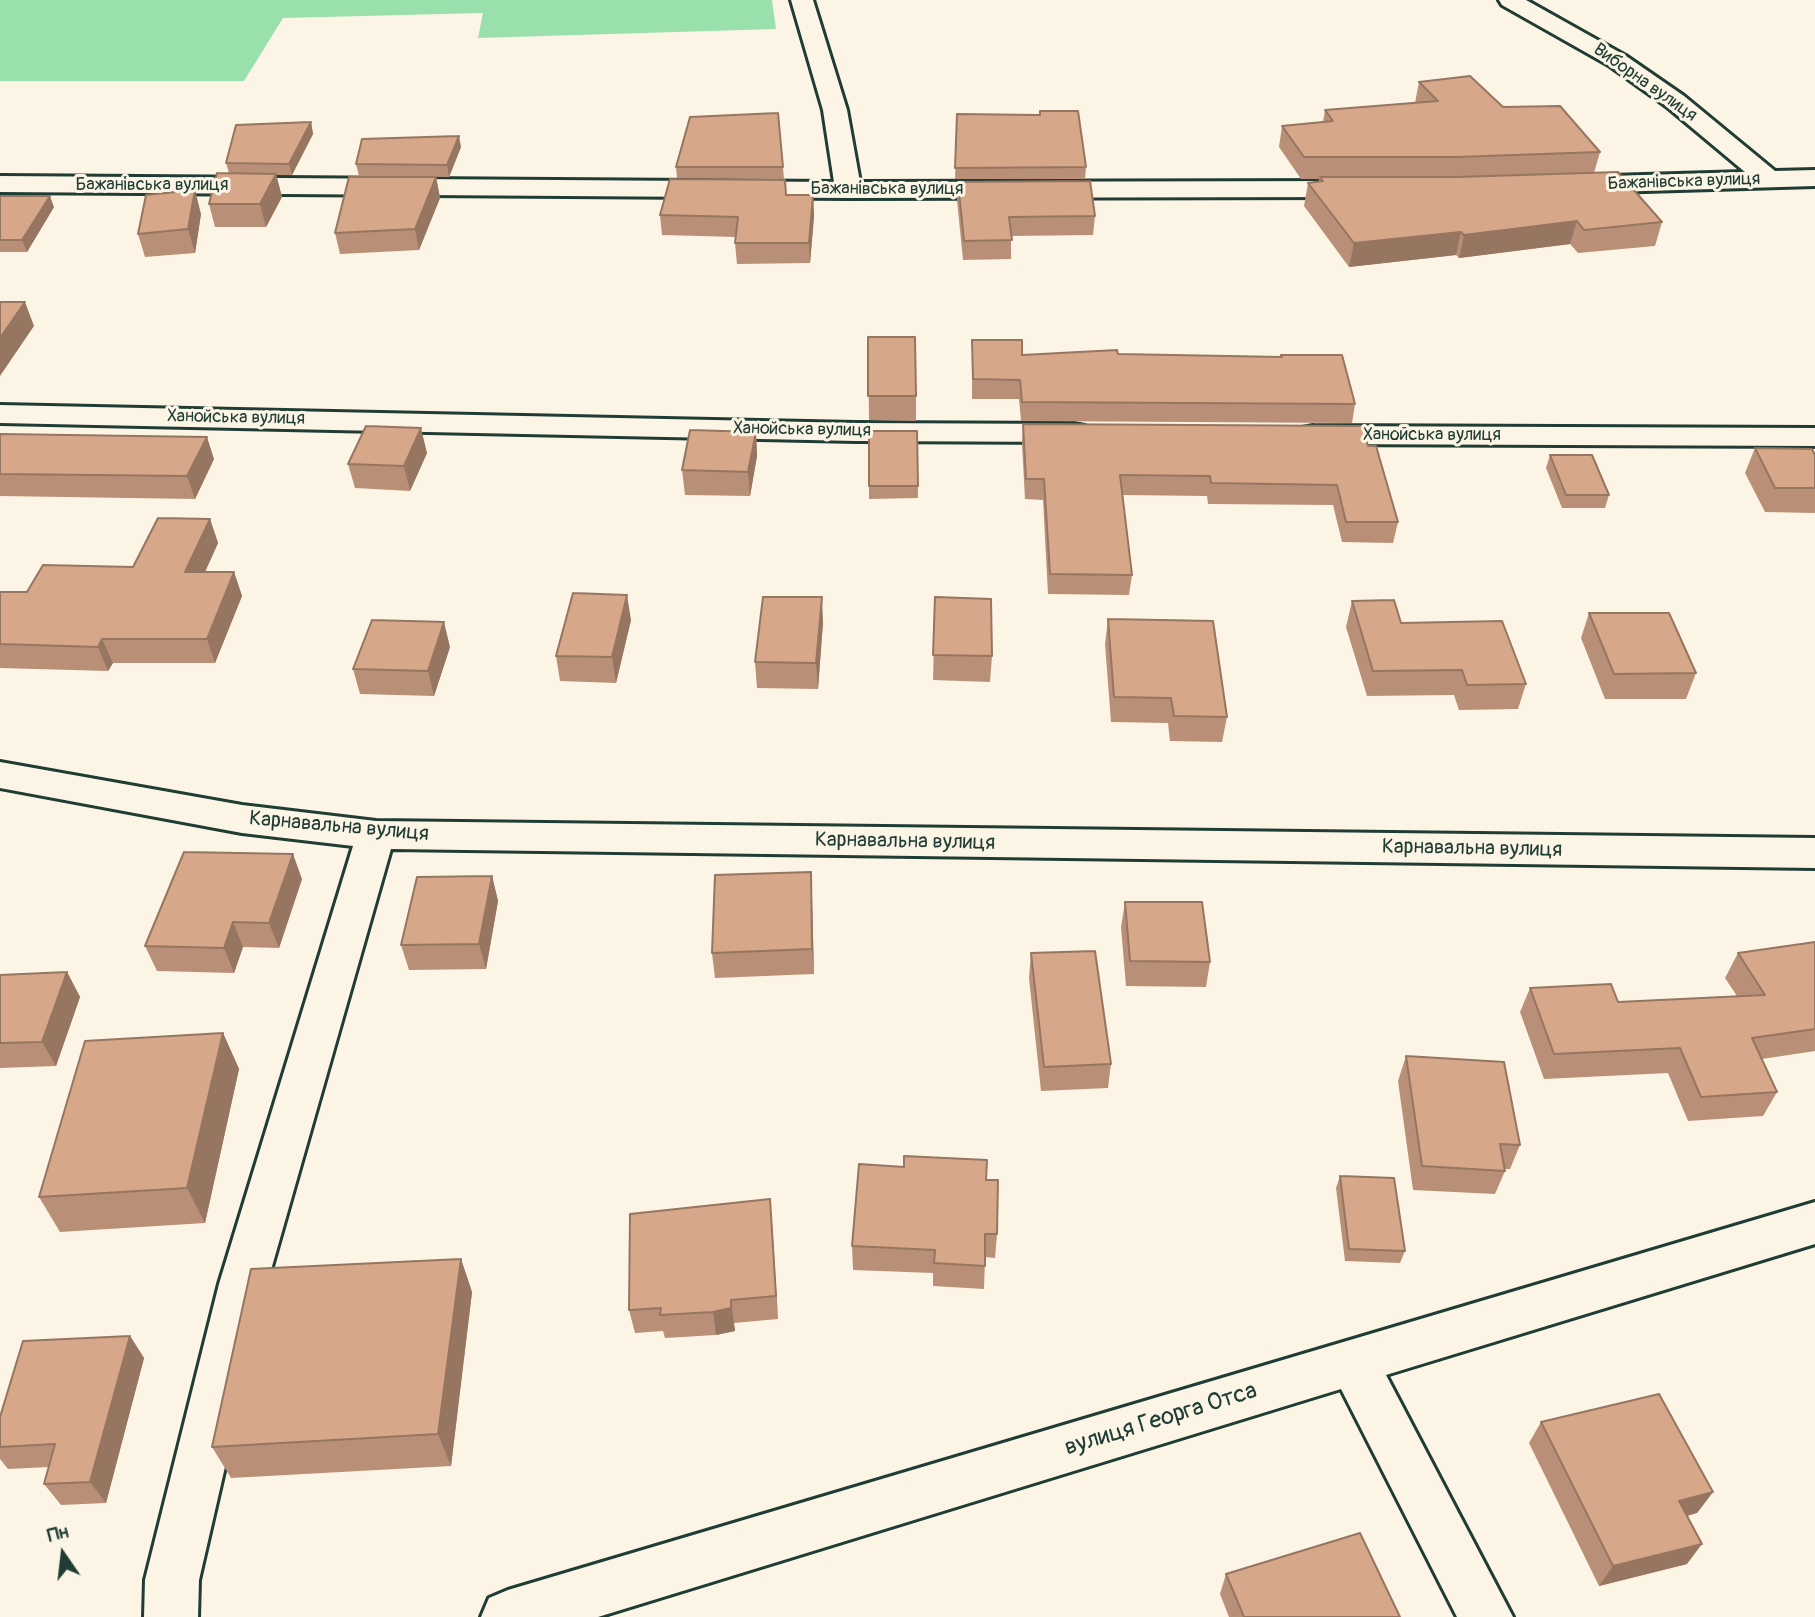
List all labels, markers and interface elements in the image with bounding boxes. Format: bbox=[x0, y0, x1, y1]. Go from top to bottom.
street label: Виборна вулиця bbox=[1589, 39, 1701, 127]
street label: Бажанівська вулиця bbox=[1607, 169, 1761, 195]
street label: Бажанівська вулиця bbox=[76, 174, 228, 196]
street label: Бажанівська вулиця bbox=[811, 178, 963, 200]
street label: Ханойська вулиця bbox=[167, 406, 305, 430]
street label: Ханойська вулиця bbox=[733, 418, 871, 442]
street label: Ханойська вулиця bbox=[1363, 424, 1501, 446]
street label: Карнавальна вулиця bbox=[248, 807, 430, 847]
street label: Карнавальна вулиця bbox=[815, 828, 995, 856]
street label: Карнавальна вулиця bbox=[1382, 835, 1562, 863]
street label: вулиця Георга Отса bbox=[1061, 1377, 1261, 1463]
north arrow bbox=[28, 1519, 98, 1589]
text: Пн bbox=[45, 1519, 71, 1548]

